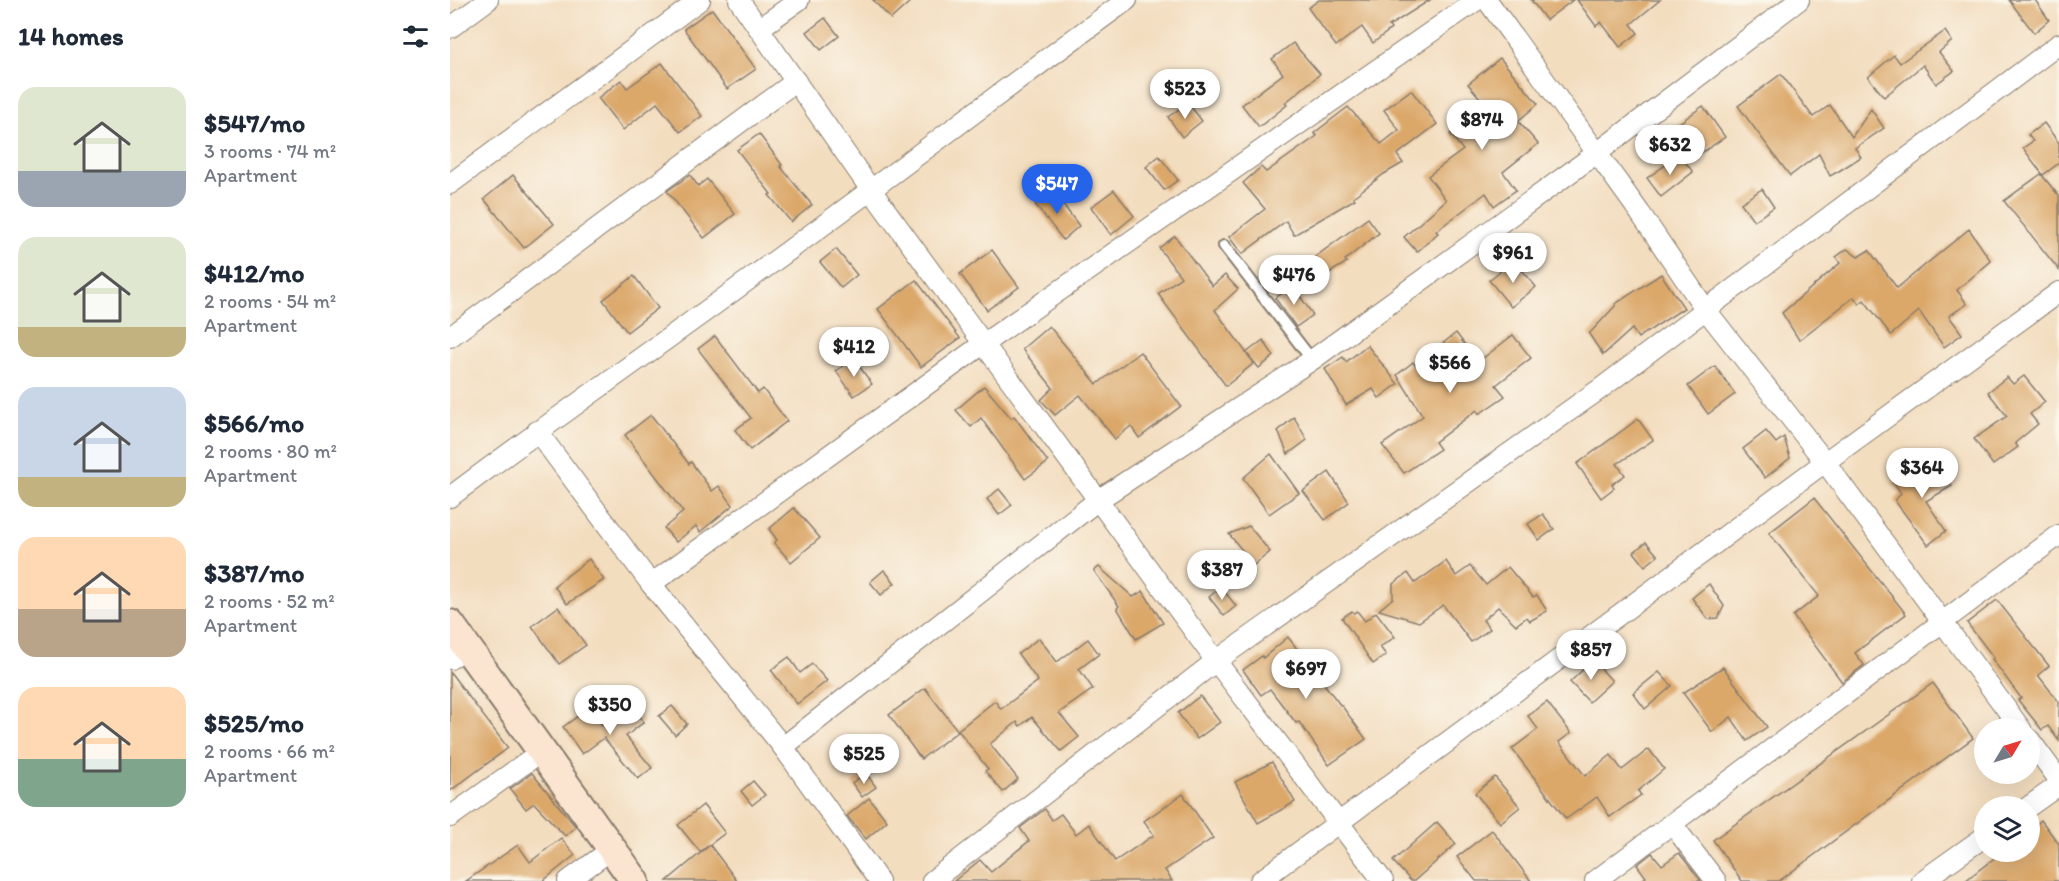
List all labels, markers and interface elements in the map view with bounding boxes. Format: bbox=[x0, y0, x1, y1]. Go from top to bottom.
text: 14 homes bbox=[18, 20, 124, 52]
icon: filters bbox=[399, 20, 432, 53]
pin: $523 bbox=[1149, 69, 1221, 120]
text: $523 bbox=[1164, 76, 1206, 100]
pin: $874 bbox=[1446, 100, 1518, 151]
text: $547/mo bbox=[204, 107, 305, 139]
text: $874 bbox=[1460, 107, 1504, 131]
icon: home bbox=[66, 111, 138, 183]
pin: $632 bbox=[1634, 125, 1706, 176]
text: $632 bbox=[1649, 132, 1691, 156]
text: 3 rooms · 74 m² bbox=[204, 139, 336, 163]
text: Apartment bbox=[204, 163, 297, 187]
pin: $547 bbox=[1021, 164, 1093, 215]
text: $547 bbox=[1036, 171, 1078, 195]
pin: $961 bbox=[1477, 233, 1549, 284]
text: $961 bbox=[1493, 240, 1533, 264]
pin: $476 bbox=[1258, 255, 1330, 306]
text: $412/mo bbox=[204, 257, 305, 289]
icon: home bbox=[66, 261, 138, 333]
text: $476 bbox=[1273, 262, 1315, 286]
text: 2 rooms · 54 m² bbox=[204, 289, 336, 313]
text: Apartment bbox=[204, 313, 297, 337]
pin: $412 bbox=[818, 327, 890, 378]
text: $412 bbox=[833, 334, 875, 358]
pin: $566 bbox=[1414, 343, 1486, 394]
text: $566 bbox=[1429, 350, 1471, 374]
text: $566/mo bbox=[204, 407, 304, 439]
icon: home bbox=[66, 411, 138, 483]
text: 2 rooms · 80 m² bbox=[204, 439, 337, 463]
pin: $364 bbox=[1886, 448, 1958, 499]
text: $364 bbox=[1900, 455, 1944, 479]
text: Apartment bbox=[204, 463, 297, 487]
pin: $387 bbox=[1186, 550, 1258, 601]
text: $387/mo bbox=[204, 557, 305, 589]
text: $387 bbox=[1201, 557, 1243, 581]
icon: home bbox=[66, 561, 138, 633]
text: 2 rooms · 52 m² bbox=[204, 589, 335, 613]
text: Apartment bbox=[204, 613, 297, 637]
pin: $857 bbox=[1555, 630, 1627, 681]
text: $857 bbox=[1570, 637, 1612, 661]
pin: $697 bbox=[1270, 649, 1342, 700]
text: $697 bbox=[1285, 656, 1327, 680]
pin: $350 bbox=[574, 685, 646, 736]
text: $350 bbox=[588, 692, 632, 716]
text: $525/mo bbox=[204, 707, 304, 739]
icon: home bbox=[66, 711, 138, 783]
north arrow bbox=[1974, 718, 2040, 784]
map controls bbox=[1974, 718, 2040, 862]
pin: $525 bbox=[828, 734, 900, 785]
text: 2 rooms · 66 m² bbox=[204, 739, 335, 763]
text: $525 bbox=[843, 741, 885, 765]
text: Apartment bbox=[204, 763, 297, 787]
button: layers bbox=[1974, 796, 2040, 862]

